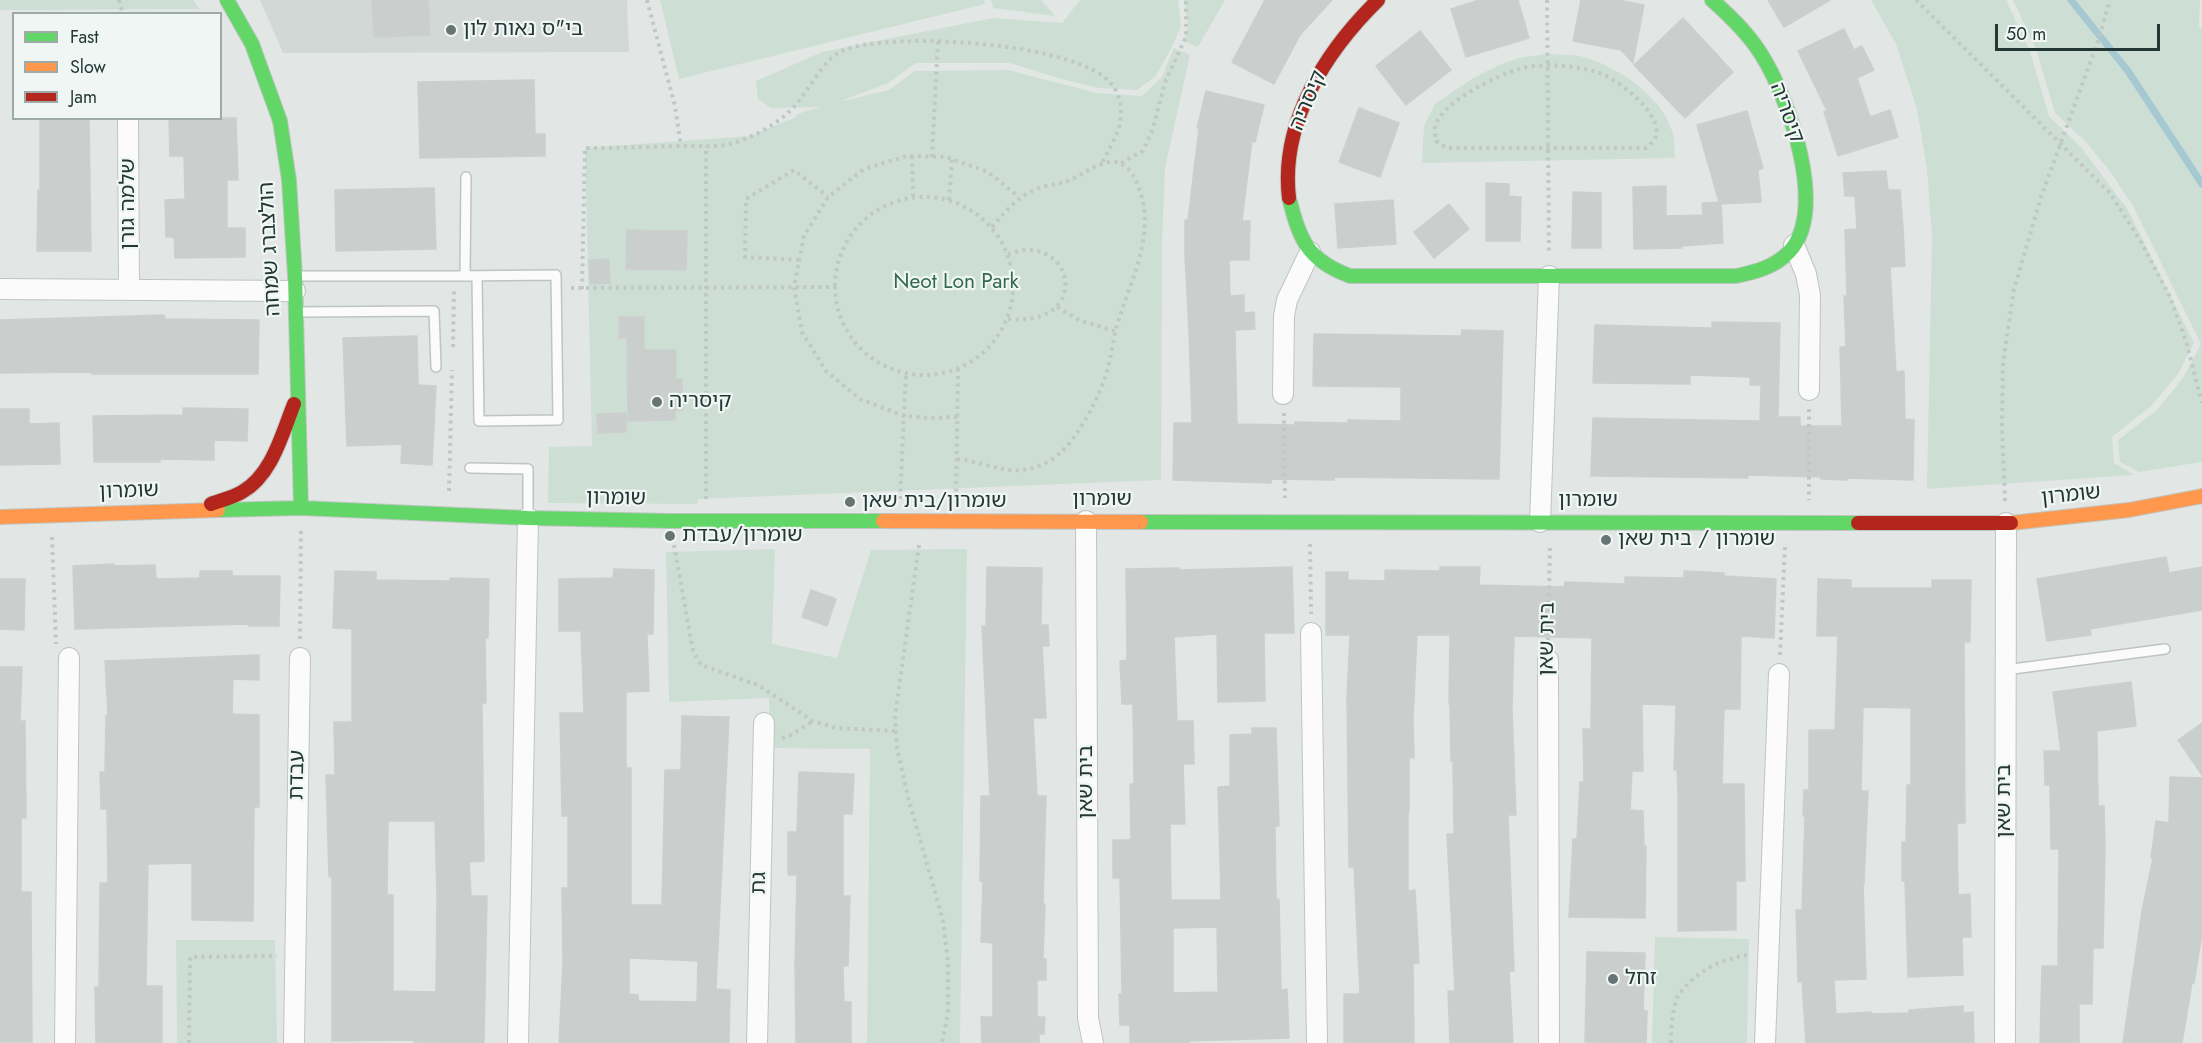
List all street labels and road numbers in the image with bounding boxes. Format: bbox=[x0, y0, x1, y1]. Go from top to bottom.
street label: קיסריה bbox=[1285, 67, 1333, 135]
street label: קיסריה bbox=[1763, 79, 1809, 147]
street label: שלמה גורן bbox=[116, 158, 142, 250]
street label: הולצברג שמחה bbox=[255, 181, 287, 317]
street label: שומרון bbox=[99, 478, 159, 506]
street label: שומרון bbox=[2040, 480, 2102, 512]
street label: שומרון bbox=[586, 486, 646, 512]
street label: שומרון bbox=[1072, 487, 1132, 513]
street label: שומרון bbox=[1558, 488, 1618, 514]
street label: בית שאן bbox=[1535, 602, 1561, 676]
street label: בית שאן bbox=[1074, 745, 1100, 819]
street label: עבדת bbox=[285, 750, 311, 800]
street label: בית שאן bbox=[1992, 764, 2018, 838]
street label: גת bbox=[747, 872, 773, 894]

